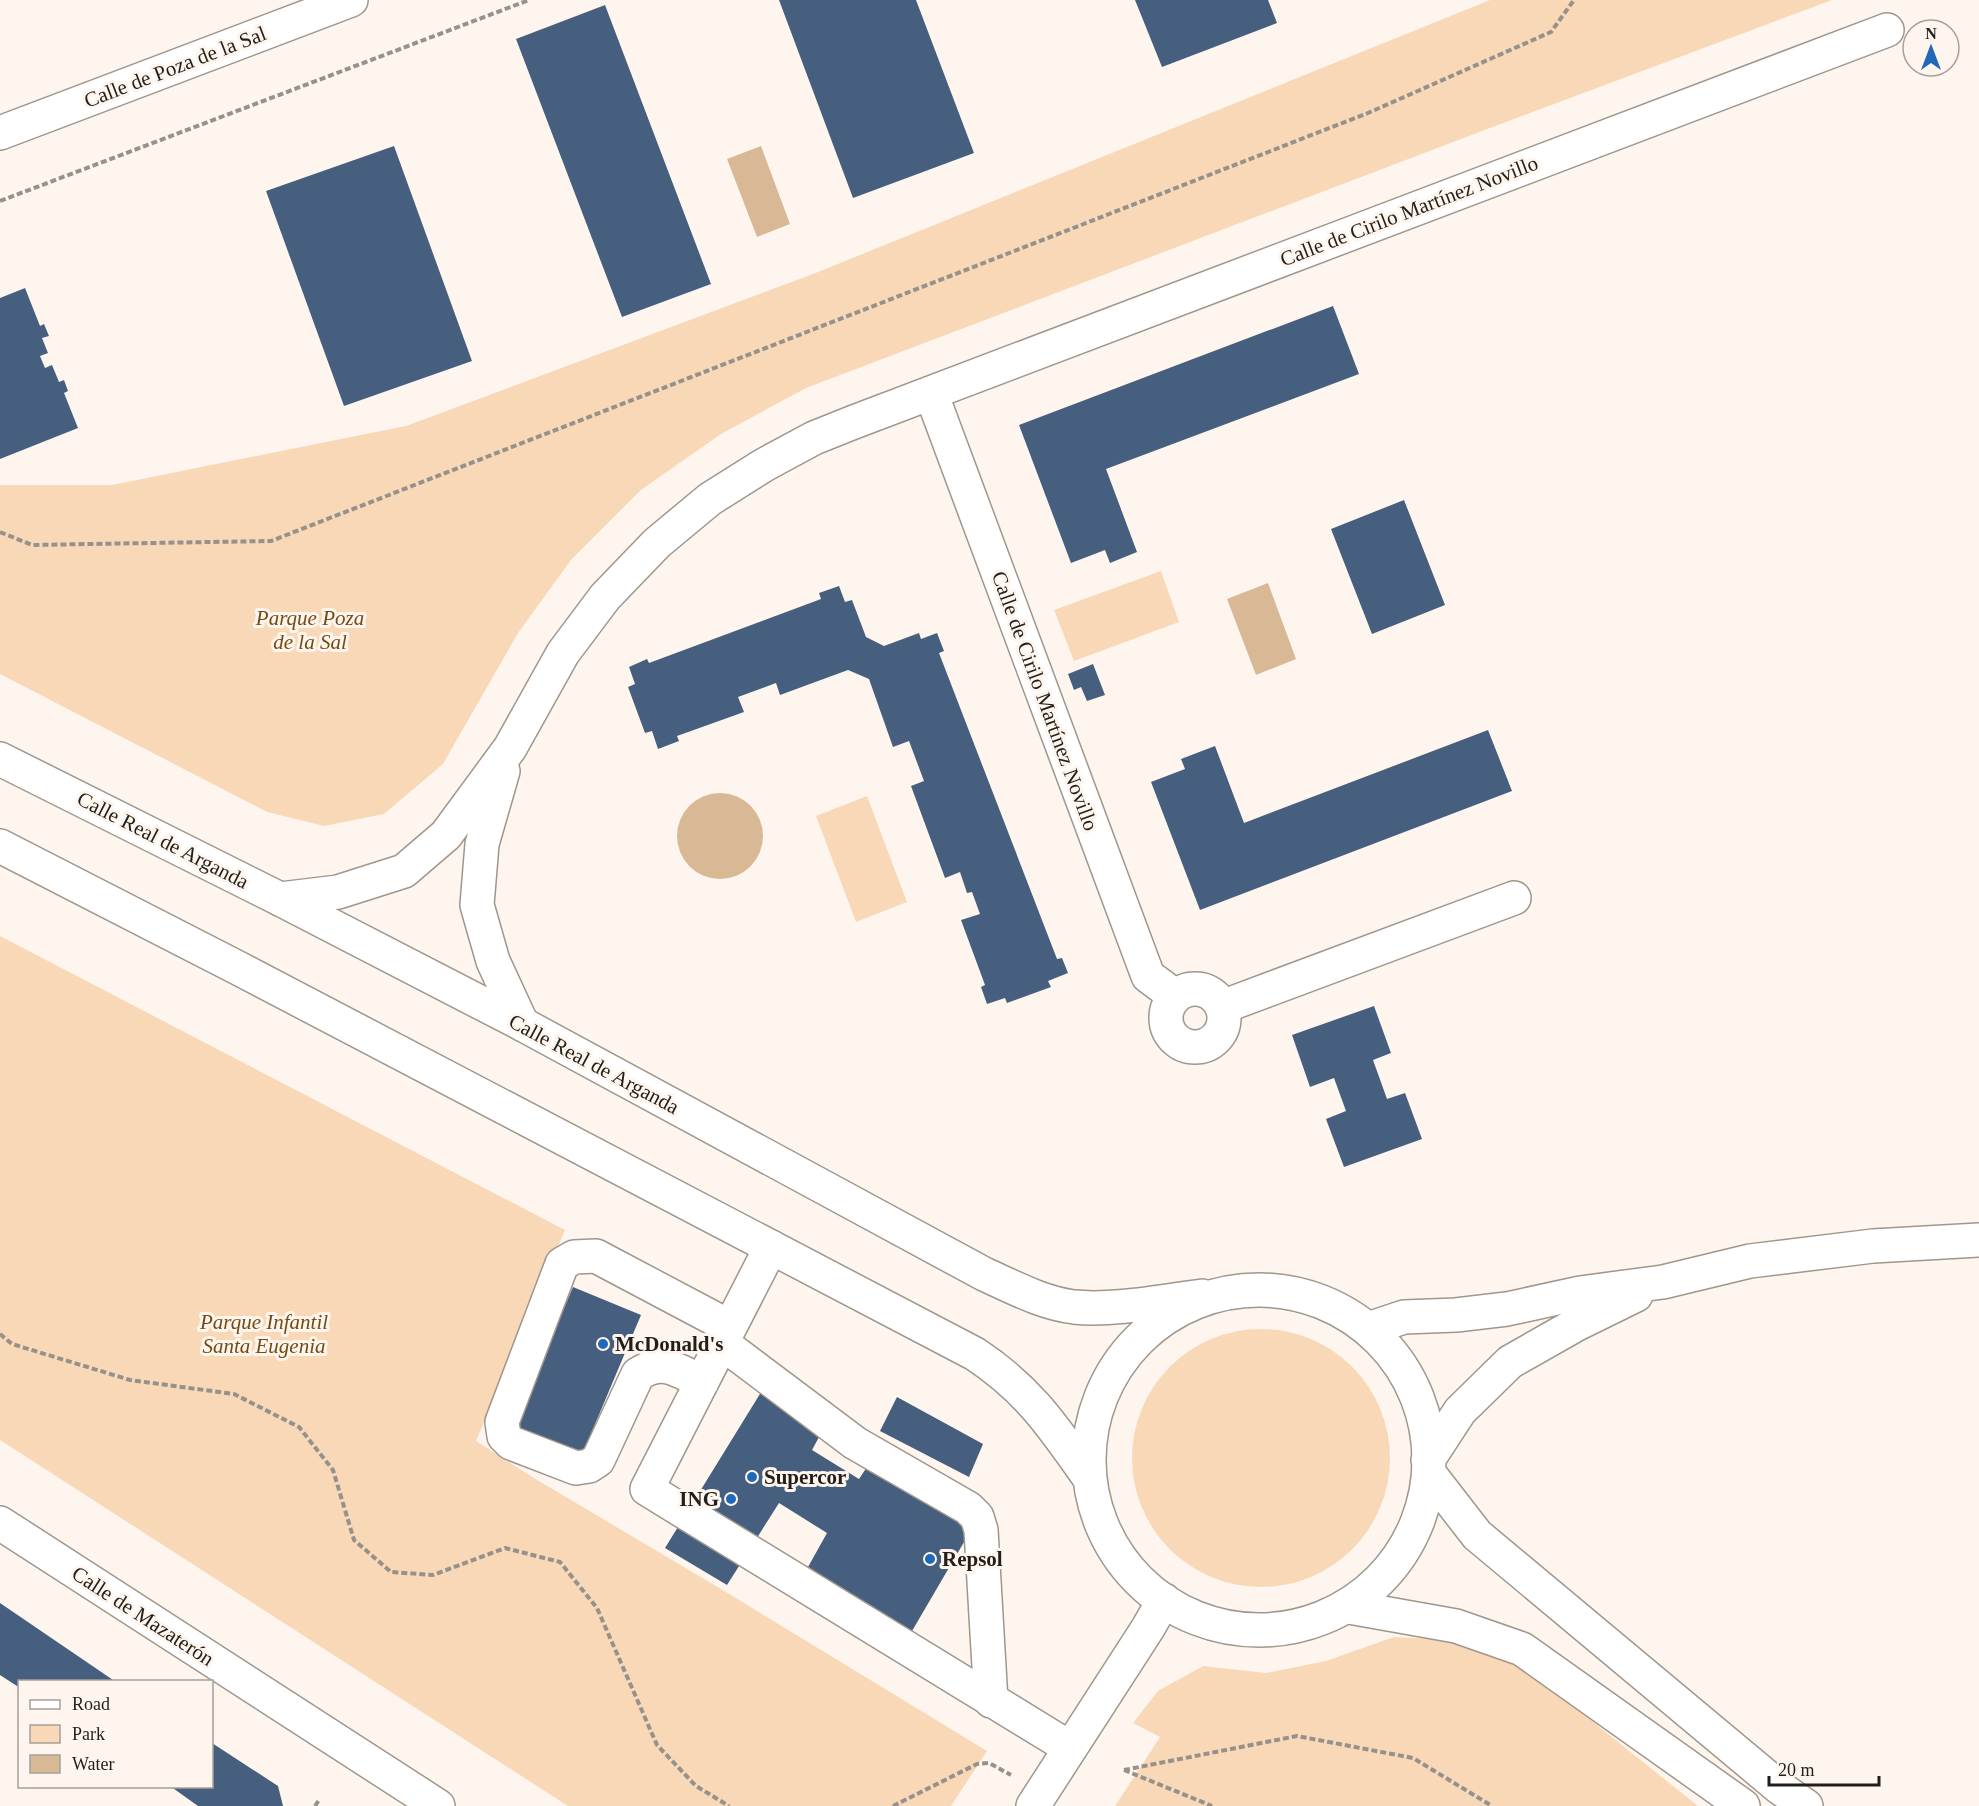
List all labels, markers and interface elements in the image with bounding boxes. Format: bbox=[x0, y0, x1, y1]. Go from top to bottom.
north arrow bbox=[1901, 18, 1961, 78]
street label: Calle de Poza de la Sal bbox=[81, 21, 270, 113]
text: N bbox=[1925, 25, 1937, 42]
street label: Calle de Cirilo Martínez Novillo bbox=[1277, 151, 1541, 271]
street label: Calle de Cirilo Martínez Novillo bbox=[987, 568, 1103, 834]
park label: Parque Poza de la Sal bbox=[255, 606, 364, 654]
street label: Calle Real de Arganda bbox=[73, 786, 253, 894]
street label: Calle Real de Arganda bbox=[505, 1009, 684, 1119]
park label: Parque Infantil Santa Eugenia bbox=[199, 1310, 328, 1358]
place label: McDonald's bbox=[615, 1332, 724, 1356]
marker: McDonald's bbox=[596, 1337, 610, 1351]
place label: Supercor bbox=[764, 1465, 846, 1489]
marker: Supercor bbox=[745, 1470, 759, 1484]
place label: ING bbox=[679, 1487, 719, 1511]
marker: ING bbox=[724, 1492, 738, 1506]
place label: Repsol bbox=[942, 1547, 1003, 1571]
marker: Repsol bbox=[923, 1552, 937, 1566]
street label: Calle de Mazaterón bbox=[68, 1561, 219, 1671]
legend bbox=[18, 1680, 213, 1788]
text: Road bbox=[72, 1694, 110, 1714]
text: Park bbox=[72, 1724, 105, 1744]
scale bar bbox=[1769, 1749, 1878, 1787]
text: Water bbox=[72, 1754, 115, 1774]
text: 20 m bbox=[1778, 1760, 1815, 1780]

